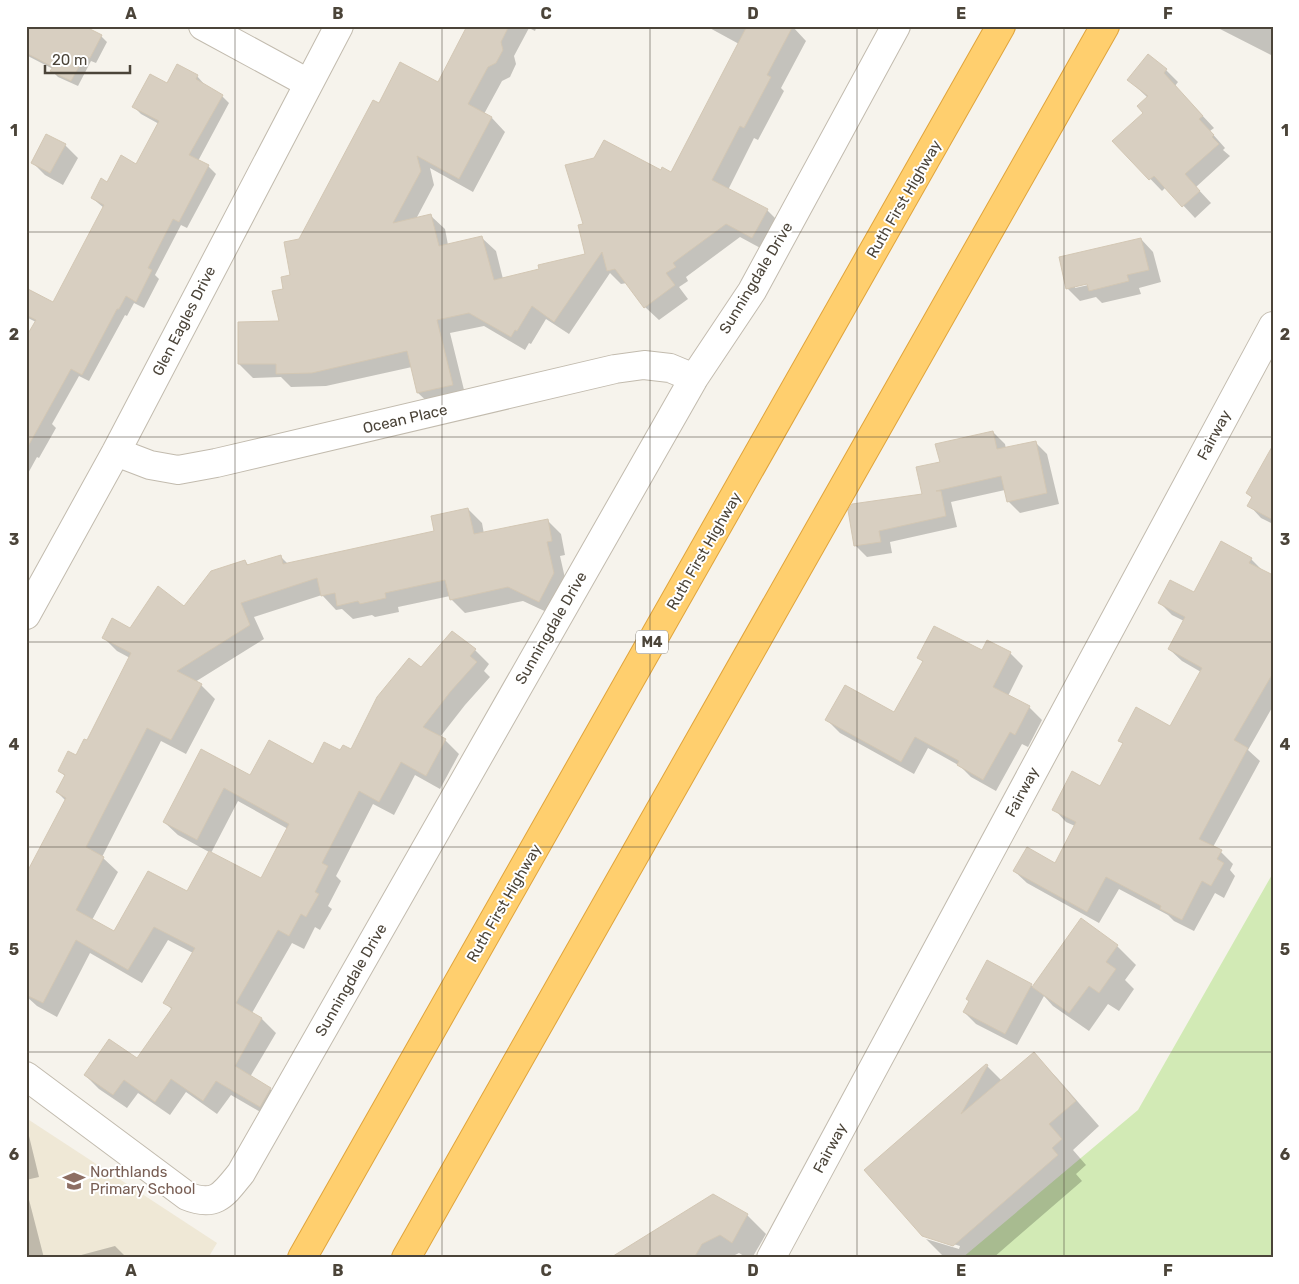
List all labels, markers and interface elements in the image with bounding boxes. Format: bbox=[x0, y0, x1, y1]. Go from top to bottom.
text: A bbox=[125, 4, 137, 23]
text: B bbox=[332, 4, 344, 23]
text: C bbox=[540, 4, 552, 23]
text: D bbox=[747, 4, 759, 23]
text: E bbox=[956, 4, 966, 23]
text: F bbox=[1163, 4, 1173, 23]
scale bar bbox=[45, 42, 130, 74]
text: 20 m bbox=[52, 51, 87, 69]
text: 1 bbox=[10, 121, 18, 140]
text: 1 bbox=[1281, 121, 1289, 140]
street label: Ruth First Highway bbox=[863, 137, 945, 261]
street label: Sunningdale Drive bbox=[716, 219, 796, 337]
street label: Glen Eagles Drive bbox=[149, 263, 219, 379]
text: 2 bbox=[9, 325, 19, 344]
text: 2 bbox=[1280, 325, 1290, 344]
street label: Ocean Place bbox=[361, 401, 449, 437]
street label: Fairway bbox=[1193, 407, 1235, 463]
street label: Ruth First Highway bbox=[663, 489, 745, 613]
text: 3 bbox=[9, 530, 19, 549]
text: 3 bbox=[1280, 530, 1290, 549]
street label: Sunningdale Drive bbox=[511, 568, 591, 688]
road number: M4 bbox=[636, 630, 668, 654]
text: 4 bbox=[9, 735, 20, 754]
text: 4 bbox=[1280, 735, 1291, 754]
street label: Fairway bbox=[1001, 764, 1043, 820]
street label: Ruth First Highway bbox=[463, 841, 545, 965]
street label: Sunningdale Drive bbox=[311, 920, 391, 1040]
text: 5 bbox=[9, 940, 19, 959]
text: 5 bbox=[1280, 940, 1290, 959]
street label: Fairway bbox=[809, 1120, 851, 1176]
text: 6 bbox=[9, 1145, 19, 1164]
text: 6 bbox=[1280, 1145, 1290, 1164]
place label: Northlands Primary School bbox=[90, 1163, 195, 1198]
school or university icon: Northlands Primary School bbox=[61, 1168, 87, 1194]
text: A bbox=[125, 1261, 137, 1280]
text: B bbox=[332, 1261, 344, 1280]
text: C bbox=[540, 1261, 552, 1280]
text: D bbox=[747, 1261, 759, 1280]
text: E bbox=[956, 1261, 966, 1280]
text: F bbox=[1163, 1261, 1173, 1280]

